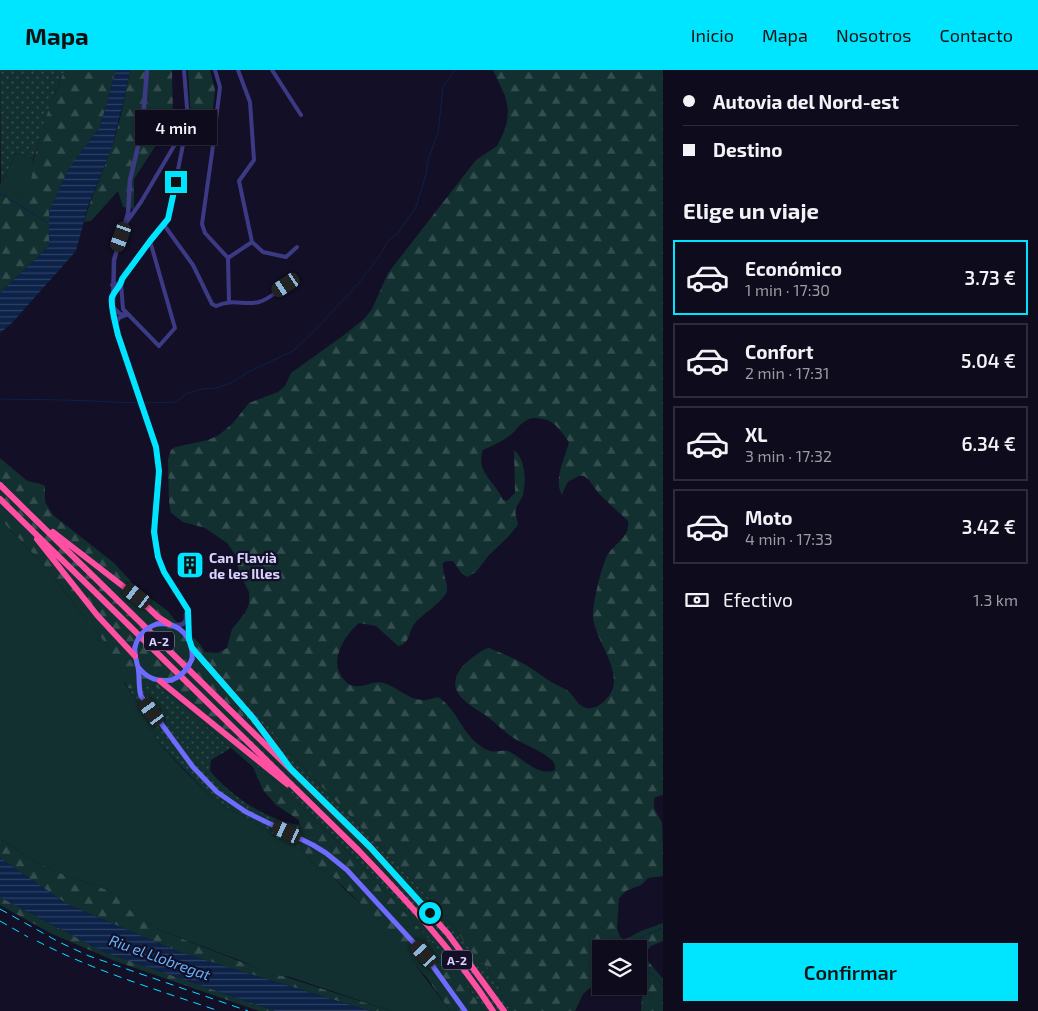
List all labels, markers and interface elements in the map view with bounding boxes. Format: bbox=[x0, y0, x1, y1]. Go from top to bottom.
text: Mapa bbox=[25, 21, 89, 50]
text: Inicio bbox=[691, 24, 734, 46]
text: Mapa bbox=[762, 24, 808, 46]
text: Nosotros bbox=[836, 24, 911, 46]
text: Contacto bbox=[939, 24, 1013, 46]
text: Autovia del Nord-est bbox=[713, 90, 899, 113]
callout: 4 min bbox=[135, 109, 217, 144]
text: 4 min bbox=[155, 118, 197, 137]
text: Destino bbox=[713, 138, 782, 161]
route end bbox=[165, 171, 187, 193]
text: Elige un viaje bbox=[683, 197, 819, 223]
car bbox=[108, 220, 133, 254]
icon: car bbox=[685, 255, 730, 300]
text: Económico bbox=[745, 257, 842, 280]
text: 3.73 € bbox=[965, 266, 1016, 289]
car bbox=[269, 270, 302, 300]
text: 1 min · 17:30 bbox=[745, 280, 830, 299]
icon: car bbox=[685, 338, 730, 383]
text: Confort bbox=[745, 340, 813, 363]
text: 5.04 € bbox=[961, 349, 1016, 372]
text: 2 min · 17:31 bbox=[745, 363, 829, 382]
icon: car bbox=[685, 421, 730, 466]
text: XL bbox=[745, 423, 767, 446]
text: 6.34 € bbox=[961, 432, 1016, 455]
text: 3 min · 17:32 bbox=[745, 446, 832, 465]
icon: car bbox=[685, 504, 730, 549]
text: Moto bbox=[745, 506, 793, 529]
text: 3.42 € bbox=[962, 515, 1016, 538]
text: 4 min · 17:33 bbox=[745, 529, 833, 548]
place label: Can Flavià de les Illes bbox=[209, 549, 280, 582]
building icon: Can Flavià de les Illes bbox=[175, 550, 205, 580]
car bbox=[120, 581, 153, 611]
icon: cash bbox=[683, 586, 711, 614]
text: Efectivo bbox=[723, 588, 793, 611]
text: 1.3 km bbox=[973, 590, 1018, 609]
road number: A-2 bbox=[144, 632, 174, 650]
car bbox=[137, 695, 166, 729]
car bbox=[270, 819, 303, 845]
route start bbox=[419, 902, 441, 924]
water label: Riu el Llobregat bbox=[107, 930, 213, 984]
car bbox=[408, 938, 439, 970]
map controls bbox=[592, 940, 647, 995]
button: layers bbox=[592, 940, 647, 995]
button: Confirmar bbox=[683, 943, 1018, 1001]
road number: A-2 bbox=[442, 950, 472, 970]

